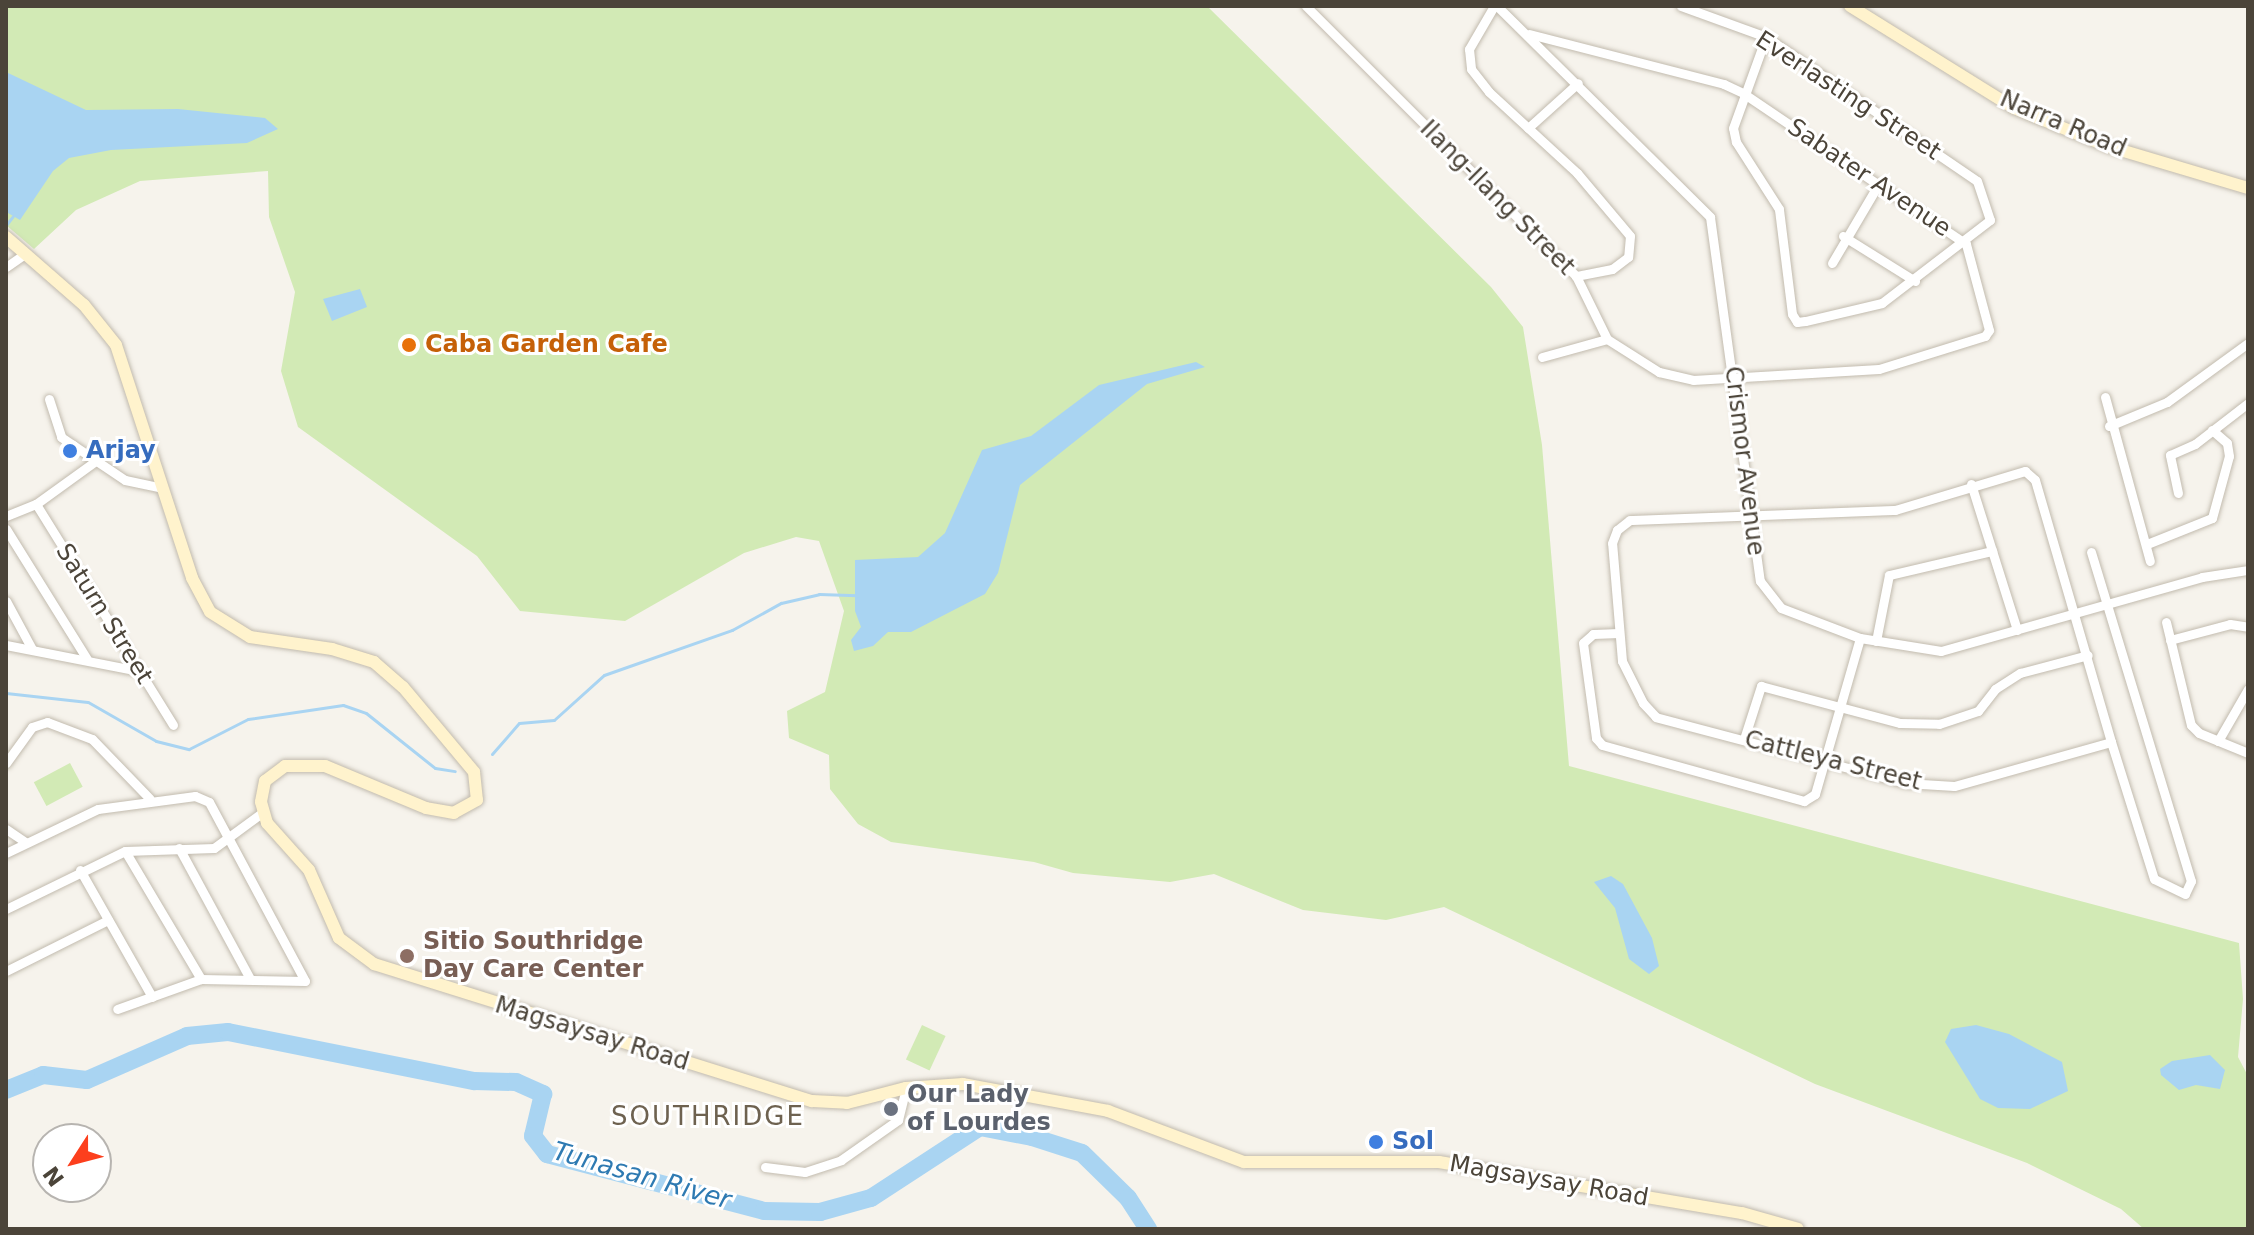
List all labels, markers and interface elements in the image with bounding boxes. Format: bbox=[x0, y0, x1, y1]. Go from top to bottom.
street label: Everlasting Street bbox=[1750, 25, 1946, 167]
street label: Narra Road bbox=[1995, 84, 2131, 164]
street label: Sabater Avenue bbox=[1782, 113, 1956, 243]
street label: Ilang-Ilang Street bbox=[1414, 115, 1580, 281]
place label: Caba Garden Cafe bbox=[425, 331, 668, 359]
marker: Caba Garden Cafe bbox=[400, 336, 418, 354]
street label: Crismor Avenue bbox=[1718, 365, 1770, 557]
place label: Arjay bbox=[86, 437, 156, 465]
marker: Arjay bbox=[61, 442, 79, 460]
street label: Saturn Street bbox=[49, 539, 159, 689]
street label: Cattleya Street bbox=[1742, 725, 1924, 797]
place label: Sitio Southridge Day Care Center bbox=[423, 928, 643, 984]
marker: Sitio Southridge Day Care Center bbox=[398, 947, 416, 965]
street label: Magsaysay Road bbox=[492, 991, 692, 1077]
place label: Our Lady of Lourdes bbox=[907, 1081, 1051, 1137]
marker: Our Lady of Lourdes bbox=[882, 1100, 900, 1118]
district label: SOUTHRIDGE bbox=[611, 1101, 805, 1133]
north arrow bbox=[32, 1123, 112, 1203]
place label: Sol bbox=[1392, 1128, 1434, 1156]
marker: Sol bbox=[1367, 1133, 1385, 1151]
water label: Tunasan River bbox=[549, 1136, 735, 1216]
street label: Magsaysay Road bbox=[1447, 1149, 1651, 1213]
text: N bbox=[38, 1161, 69, 1191]

